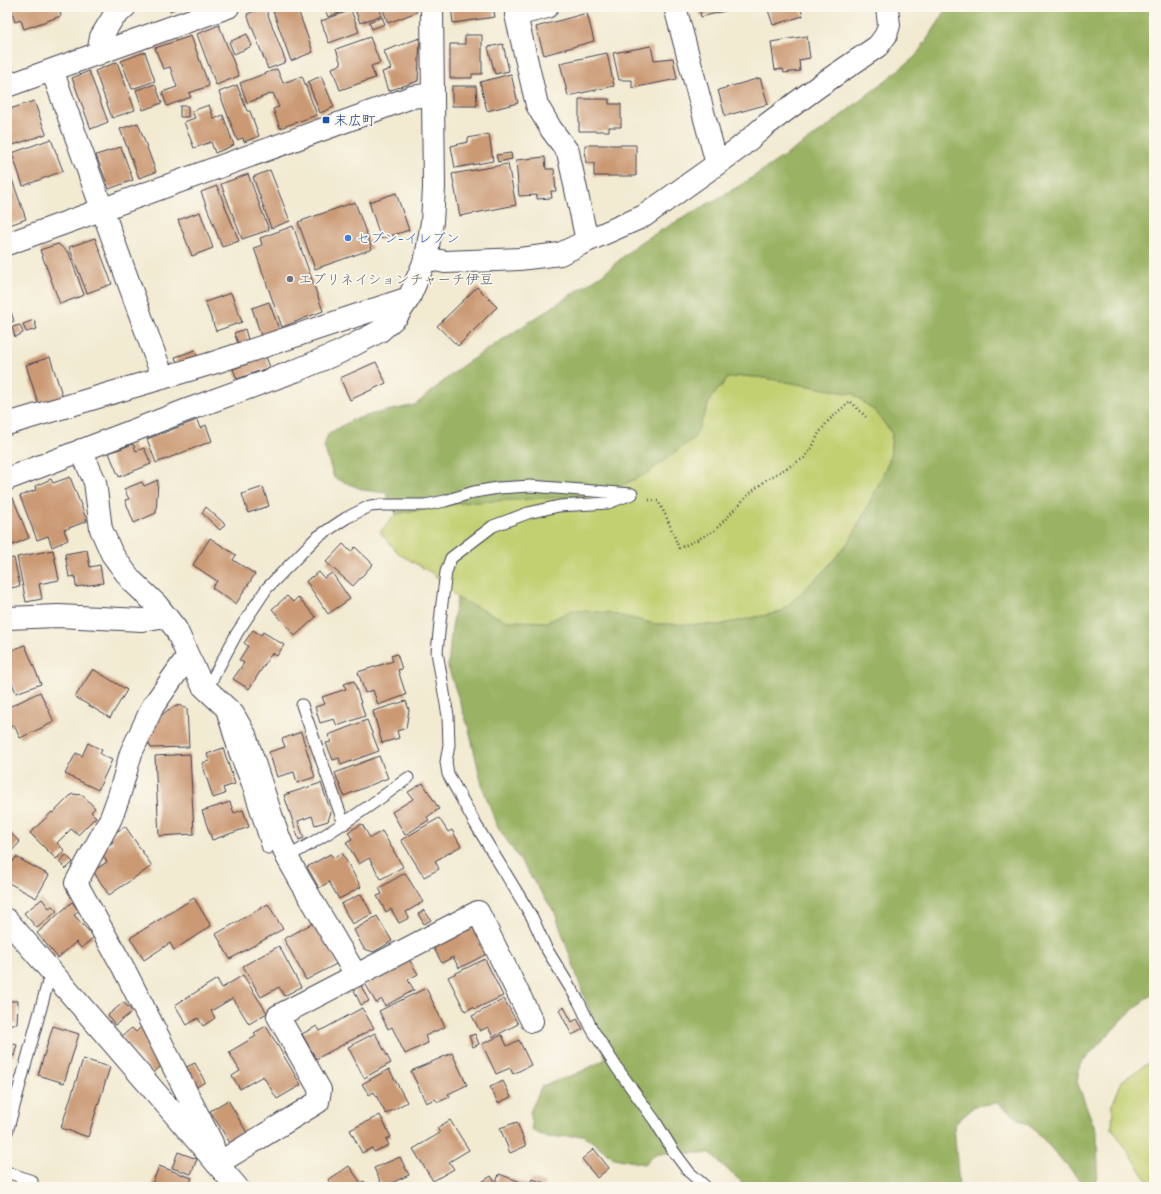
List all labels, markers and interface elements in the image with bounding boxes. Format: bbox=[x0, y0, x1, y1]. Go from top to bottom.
place label: 末広町 bbox=[334, 112, 376, 129]
marker: 末広町 bbox=[321, 115, 331, 125]
place label: セブン-イレブン bbox=[356, 230, 460, 247]
marker: セブン-イレブン bbox=[343, 233, 353, 243]
place label: エブリネイションチャーチ伊豆 bbox=[298, 271, 493, 288]
marker: エブリネイションチャーチ伊豆 bbox=[285, 274, 295, 284]

